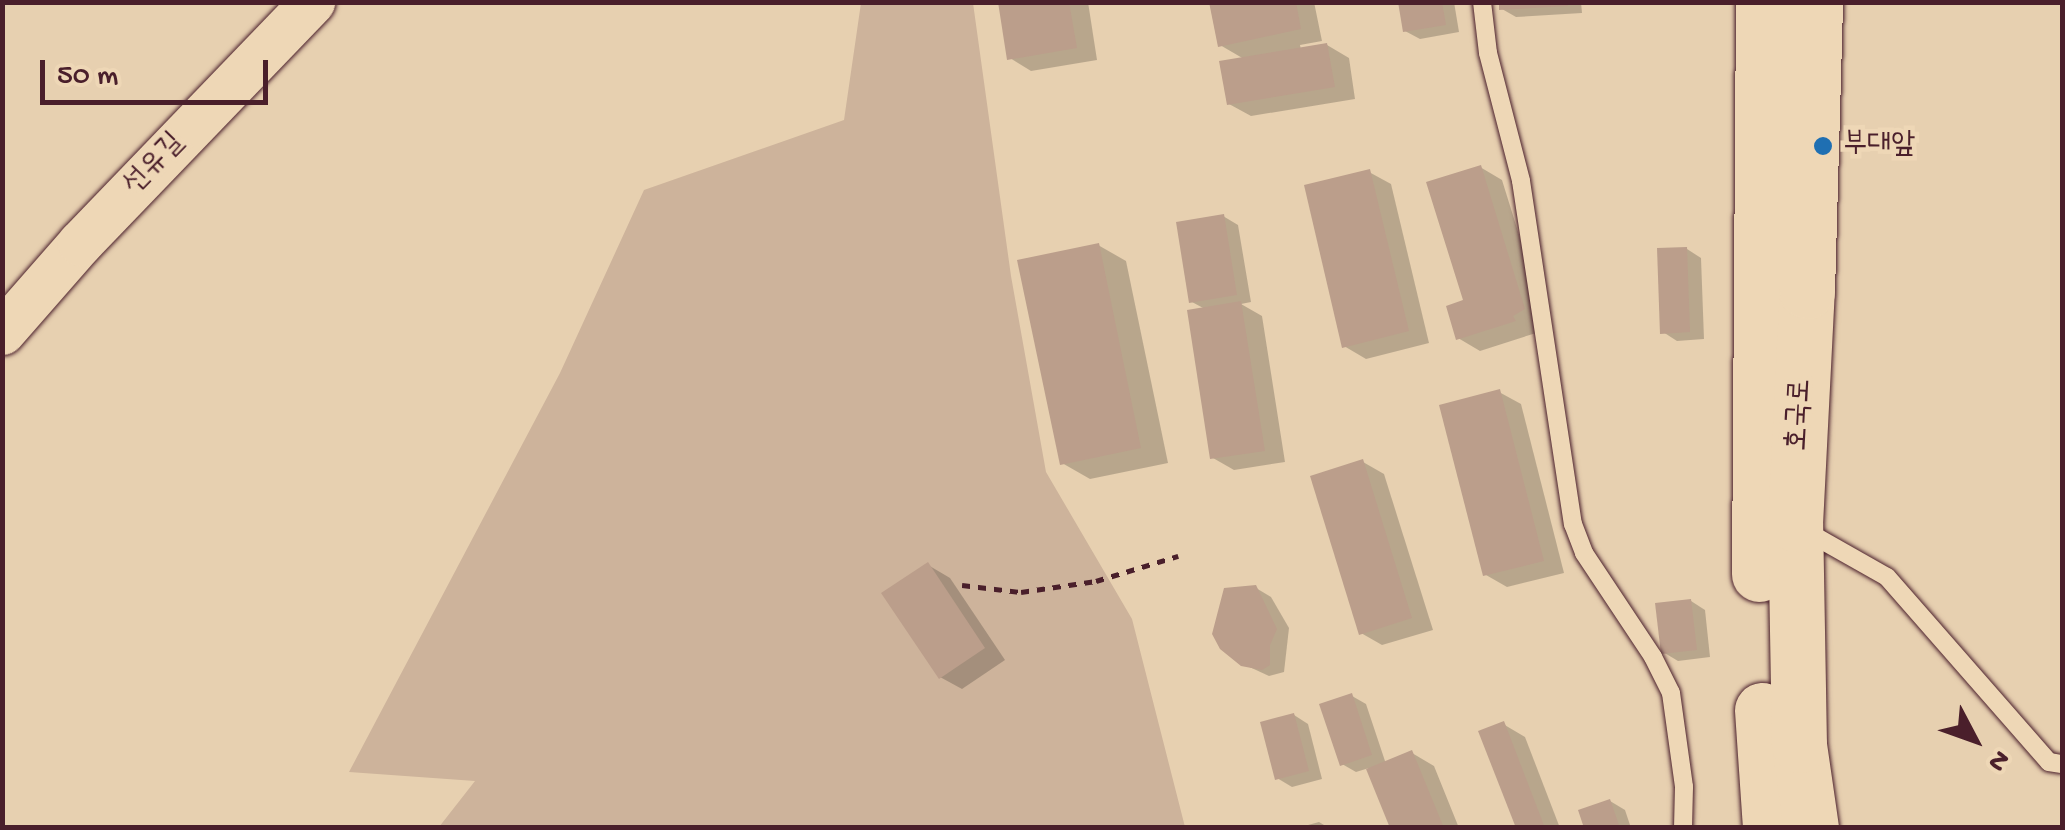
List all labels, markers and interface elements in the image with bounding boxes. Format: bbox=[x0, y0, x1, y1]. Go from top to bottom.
scale bar bbox=[45, 40, 272, 102]
text: 50 m bbox=[57, 60, 118, 95]
street label: 선유길 bbox=[117, 126, 193, 204]
place label: 부대앞 bbox=[1843, 128, 1915, 164]
marker: 부대앞 bbox=[1812, 135, 1834, 157]
street label: 호국로 bbox=[1781, 378, 1821, 452]
north arrow bbox=[1925, 690, 2025, 790]
text: N bbox=[1980, 742, 2016, 778]

